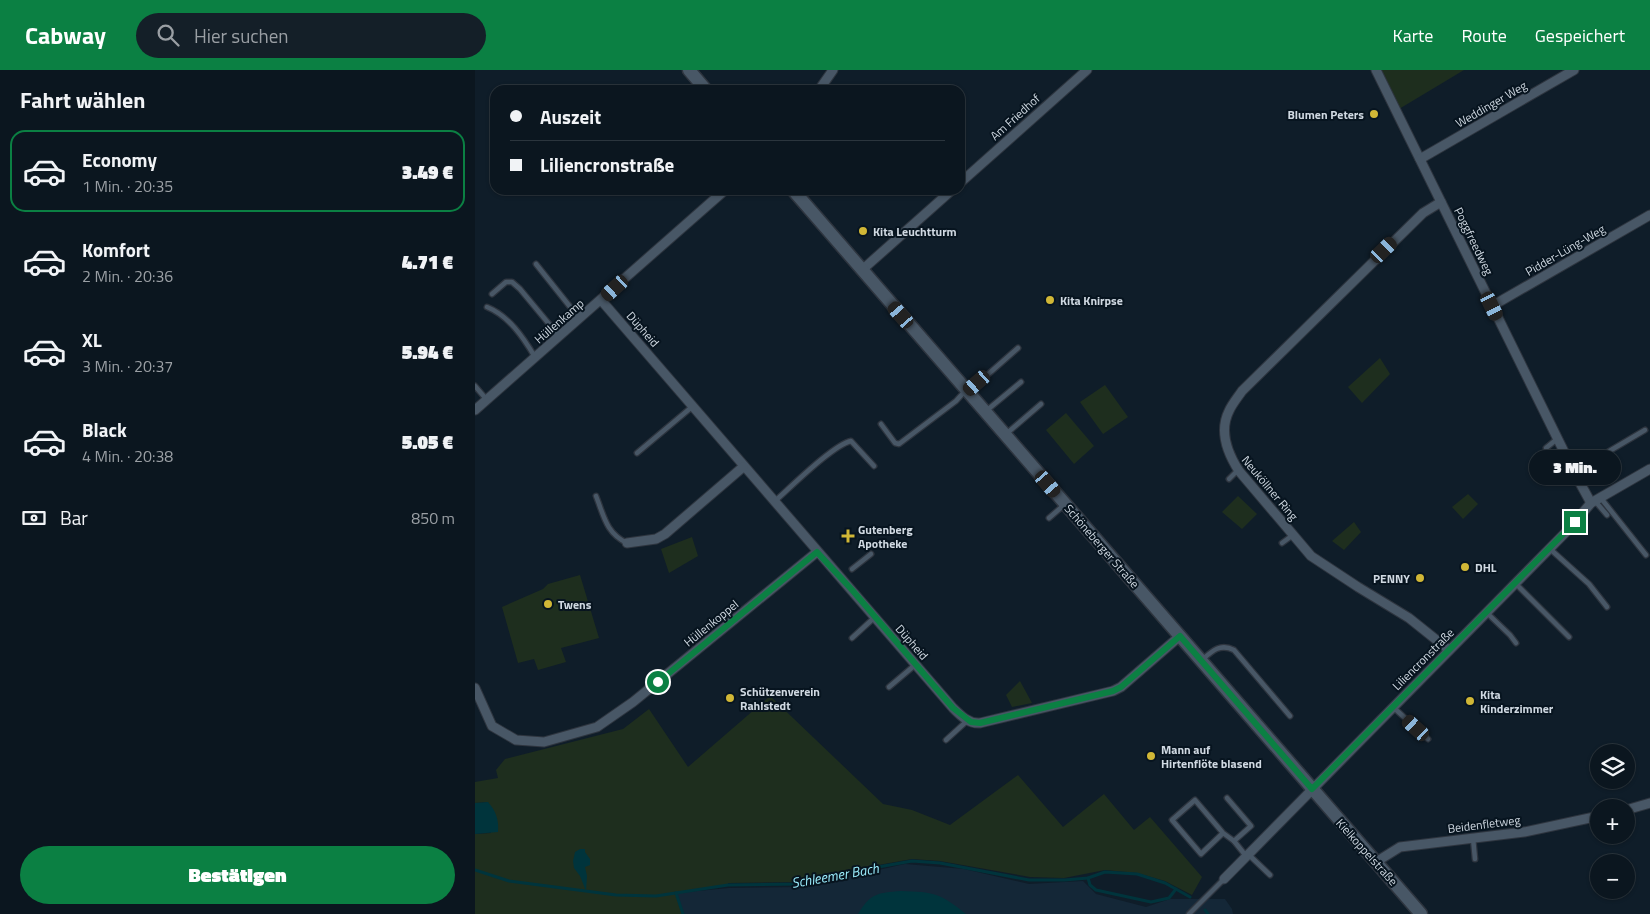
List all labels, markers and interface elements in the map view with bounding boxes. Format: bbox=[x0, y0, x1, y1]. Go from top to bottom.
search box bbox=[136, 13, 486, 58]
text: Cabway bbox=[25, 17, 106, 53]
icon: search bbox=[154, 21, 182, 49]
text: Hier suchen bbox=[194, 21, 289, 50]
text: Karte bbox=[1392, 22, 1433, 49]
text: Route bbox=[1461, 22, 1507, 49]
text: Gespeichert bbox=[1535, 22, 1625, 49]
street label: Weddinger Weg bbox=[1452, 76, 1530, 132]
text: Fahrt wählen bbox=[20, 83, 145, 117]
street label: Am Friedhof bbox=[986, 89, 1044, 145]
text: Auszeit bbox=[540, 102, 601, 131]
place label: Blumen Peters bbox=[1288, 105, 1364, 124]
marker: Blumen Peters bbox=[1368, 108, 1380, 120]
text: Economy bbox=[82, 145, 157, 174]
icon: car bbox=[22, 149, 67, 194]
text: Liliencronstraße bbox=[540, 150, 674, 179]
text: 3.49 € bbox=[402, 157, 453, 186]
text: 1 Min. · 20:35 bbox=[82, 174, 173, 198]
street label: Poggfreedweg bbox=[1449, 204, 1499, 278]
street label: Pidder-Lüng-Weg bbox=[1521, 219, 1609, 281]
place label: Kita Leuchtturm bbox=[873, 222, 957, 241]
marker: Kita Leuchtturm bbox=[857, 225, 869, 237]
car bbox=[1368, 234, 1400, 266]
text: Komfort bbox=[82, 235, 150, 264]
icon: car bbox=[22, 239, 67, 284]
text: 4.71 € bbox=[402, 247, 453, 276]
text: 2 Min. · 20:36 bbox=[82, 264, 173, 288]
car bbox=[598, 272, 631, 304]
car bbox=[1478, 289, 1505, 323]
place label: Kita Knirpse bbox=[1060, 291, 1123, 310]
street label: Hüllenkamp bbox=[530, 294, 588, 348]
marker: Kita Knirpse bbox=[1044, 294, 1056, 306]
car bbox=[885, 299, 916, 331]
street label: Düpheid bbox=[622, 307, 664, 351]
text: XL bbox=[82, 325, 102, 354]
icon: car bbox=[22, 329, 67, 374]
text: 5.94 € bbox=[402, 337, 453, 366]
text: 3 Min. · 20:37 bbox=[82, 354, 173, 378]
car bbox=[960, 367, 993, 399]
text: Black bbox=[82, 415, 127, 444]
icon: car bbox=[22, 419, 67, 464]
text: 5.05 € bbox=[402, 427, 453, 456]
text: 4 Min. · 20:38 bbox=[82, 444, 173, 468]
callout: 3 Min. bbox=[1529, 450, 1621, 484]
street label: Neuköllner Ring bbox=[1237, 451, 1303, 525]
text: 3 Min. bbox=[1553, 455, 1597, 479]
car bbox=[1032, 468, 1063, 500]
street label: Schöneberger Straße bbox=[1060, 500, 1144, 592]
text: Bar bbox=[60, 503, 88, 532]
icon: cash bbox=[20, 504, 48, 532]
text: 850 m bbox=[411, 506, 455, 530]
route end bbox=[1564, 511, 1586, 533]
place label: Gutenberg Apotheke bbox=[858, 520, 913, 553]
marker: Gutenberg Apotheke bbox=[842, 530, 854, 542]
place label: DHL bbox=[1475, 558, 1497, 577]
marker: DHL bbox=[1459, 561, 1471, 573]
place label: PENNY bbox=[1373, 569, 1410, 588]
marker: PENNY bbox=[1414, 572, 1426, 584]
place label: Twens bbox=[558, 595, 592, 614]
street label: Hüllenkoppel bbox=[679, 595, 743, 651]
marker: Twens bbox=[542, 598, 554, 610]
street label: Düpheid bbox=[891, 620, 933, 664]
street label: Liliencronstraße bbox=[1388, 624, 1458, 694]
route start bbox=[647, 671, 669, 693]
place label: Schützenverein Rahlstedt bbox=[740, 682, 820, 715]
place label: Kita Kinderzimmer bbox=[1480, 685, 1554, 718]
marker: Schützenverein Rahlstedt bbox=[724, 692, 736, 704]
marker: Kita Kinderzimmer bbox=[1464, 695, 1476, 707]
car bbox=[1399, 712, 1432, 744]
place label: Mann auf Hirtenflöte blasend bbox=[1161, 740, 1262, 773]
map controls bbox=[1590, 744, 1635, 899]
button: layers bbox=[1590, 744, 1635, 789]
marker: Mann auf Hirtenflöte blasend bbox=[1145, 750, 1157, 762]
button: + bbox=[1590, 799, 1635, 844]
street label: Beidenfletweg bbox=[1446, 810, 1522, 838]
street label: Kielkoppelstraße bbox=[1332, 814, 1402, 890]
button: Bestätigen bbox=[20, 846, 455, 904]
button: − bbox=[1590, 854, 1635, 899]
water label: Schleemer Bach bbox=[790, 857, 881, 893]

